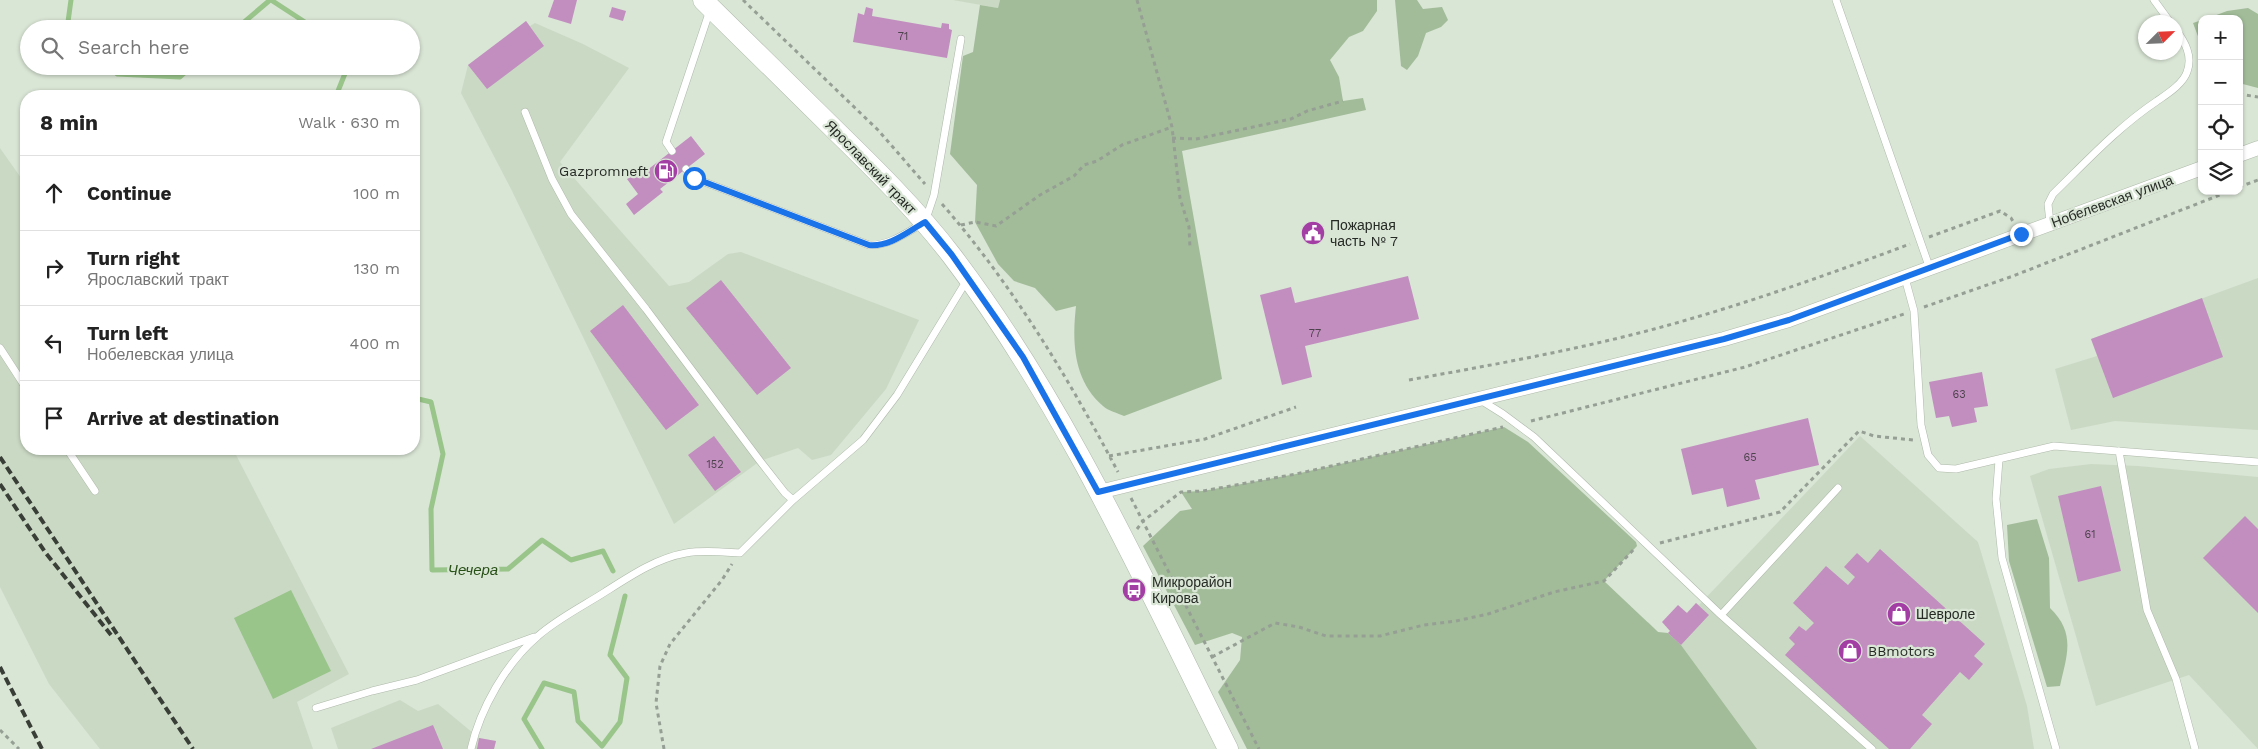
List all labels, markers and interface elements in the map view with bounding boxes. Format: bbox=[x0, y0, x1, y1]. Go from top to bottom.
north arrow bbox=[2138, 15, 2183, 60]
map controls bbox=[2198, 15, 2243, 195]
button: + bbox=[2198, 15, 2243, 60]
search box bbox=[20, 20, 420, 75]
house number: 71 bbox=[898, 30, 908, 43]
icon: search bbox=[38, 34, 66, 62]
text: Search here bbox=[78, 36, 189, 59]
button: − bbox=[2198, 60, 2243, 105]
button: locate bbox=[2198, 105, 2243, 150]
text: 8 min bbox=[40, 110, 98, 135]
text: Walk · 630 m bbox=[298, 113, 400, 132]
street label: Ярославский тракт bbox=[822, 117, 920, 218]
button: layers bbox=[2198, 150, 2243, 195]
fuel station icon: Gazpromneft bbox=[653, 158, 679, 184]
place label: Gazpromneft bbox=[559, 163, 648, 179]
route start bbox=[683, 167, 706, 190]
street label: Нобелевская улица bbox=[2049, 171, 2175, 230]
icon: ahead bbox=[40, 179, 68, 207]
text: Continue bbox=[87, 182, 171, 205]
text: 100 m bbox=[353, 184, 400, 203]
place label: Пожарная часть № 7 bbox=[1330, 217, 1398, 249]
public building icon: Пожарная часть № 7 bbox=[1300, 220, 1326, 246]
route end bbox=[2010, 223, 2033, 246]
text: Turn right bbox=[87, 247, 180, 270]
icon: right bbox=[40, 254, 68, 282]
text: 130 m bbox=[354, 259, 400, 278]
text: Ярославский тракт bbox=[87, 270, 229, 289]
text: Turn left bbox=[87, 322, 168, 345]
house number: 77 bbox=[1309, 327, 1321, 340]
icon: left bbox=[40, 329, 68, 357]
text: 400 m bbox=[350, 334, 400, 353]
text: Нобелевская улица bbox=[87, 345, 234, 364]
house number: 63 bbox=[1952, 388, 1966, 401]
icon: arrive bbox=[40, 404, 68, 432]
text: Arrive at destination bbox=[87, 407, 279, 430]
house number: 65 bbox=[1743, 451, 1757, 464]
house number: 152 bbox=[706, 458, 724, 471]
house number: 61 bbox=[2085, 528, 2095, 541]
water label: Чечера bbox=[448, 561, 498, 579]
place label: Микрорайон Кирова bbox=[1152, 574, 1232, 606]
bus stop icon: Микрорайон Кирова bbox=[1121, 577, 1147, 603]
shop icon: Шевроле bbox=[1886, 601, 1912, 627]
place label: Шевроле bbox=[1916, 606, 1975, 622]
shop icon: BBmotors bbox=[1837, 638, 1863, 664]
place label: BBmotors bbox=[1868, 643, 1935, 659]

